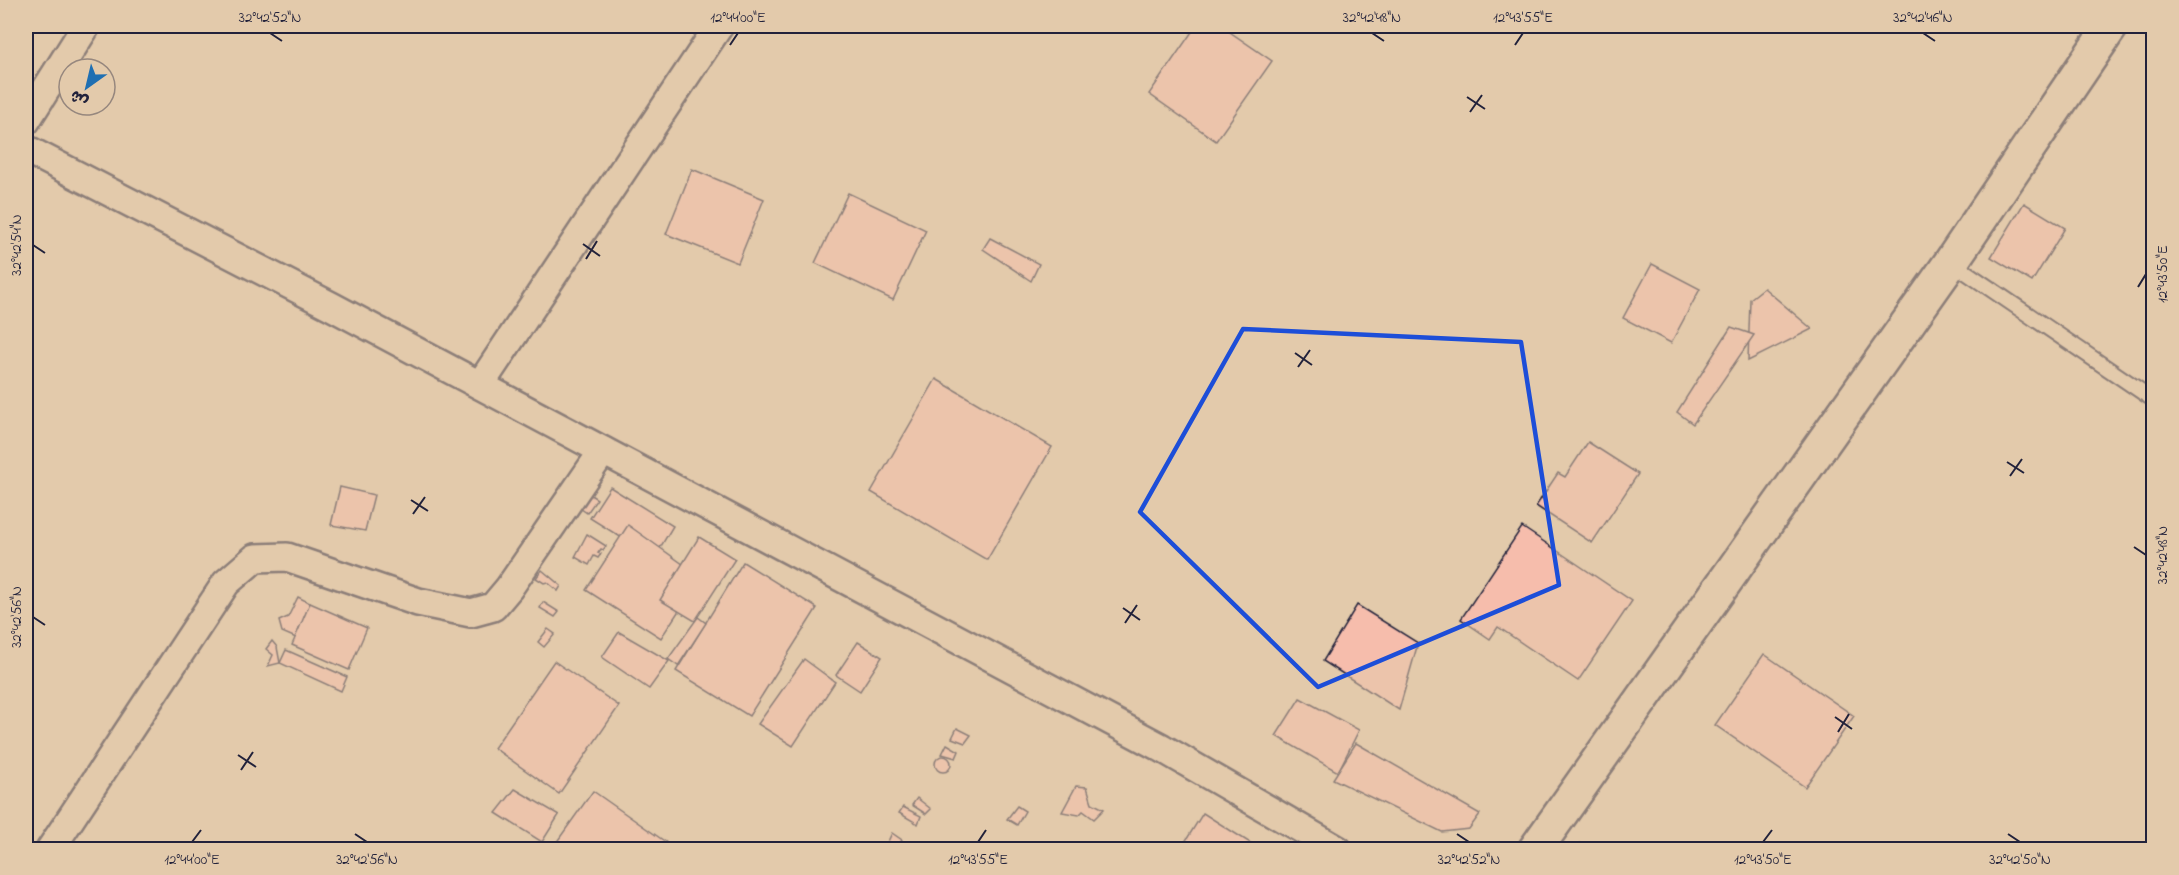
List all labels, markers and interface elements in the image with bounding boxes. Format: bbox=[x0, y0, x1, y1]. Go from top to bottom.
text: 32°42'52"N bbox=[239, 7, 301, 29]
text: 12°44'00"E bbox=[710, 7, 766, 29]
text: 32°42'48"N bbox=[1343, 7, 1401, 29]
text: 12°43'55"E bbox=[1493, 7, 1553, 29]
text: 32°42'46"N bbox=[1893, 7, 1953, 29]
north arrow bbox=[57, 57, 117, 117]
text: ش bbox=[66, 83, 94, 113]
text: 32°42'54"N bbox=[6, 214, 28, 276]
text: 12°43'50"E bbox=[2152, 245, 2174, 303]
text: 32°42'48"N bbox=[2152, 526, 2174, 584]
text: 32°42'56"N bbox=[6, 586, 28, 648]
text: 12°44'00"E bbox=[164, 849, 220, 871]
text: 32°42'56"N bbox=[336, 849, 398, 871]
text: 12°43'55"E bbox=[948, 849, 1008, 871]
text: 32°42'52"N bbox=[1438, 849, 1500, 871]
text: 12°43'50"E bbox=[1734, 849, 1792, 871]
text: 32°42'50"N bbox=[1989, 849, 2051, 871]

